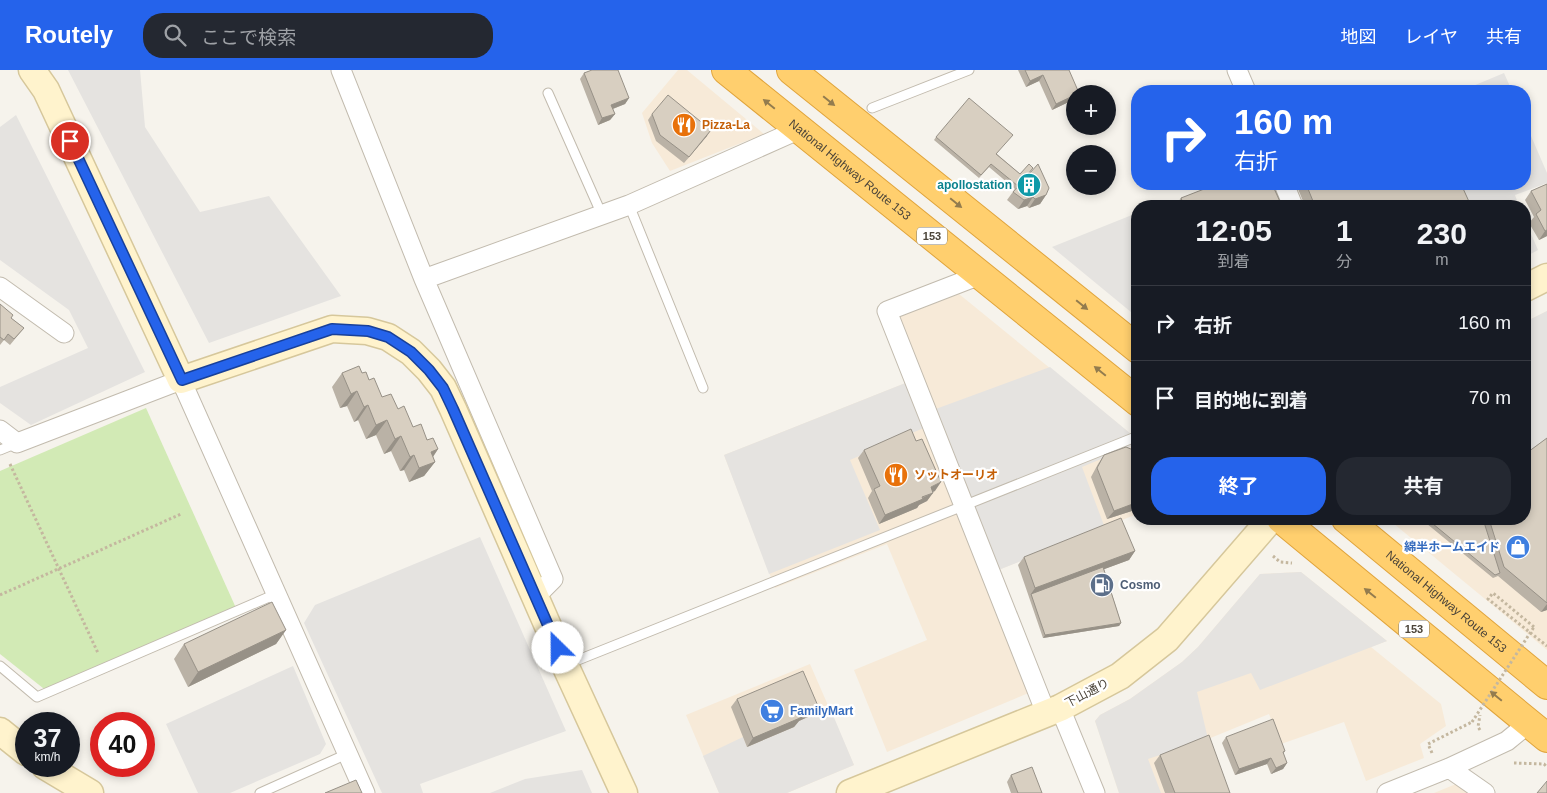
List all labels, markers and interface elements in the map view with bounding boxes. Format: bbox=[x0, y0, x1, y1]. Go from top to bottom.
search box bbox=[143, 13, 493, 58]
text: Routely bbox=[25, 21, 113, 48]
icon: search bbox=[161, 21, 189, 49]
text: ここで検索 bbox=[201, 27, 296, 48]
text: 地図 bbox=[1341, 27, 1377, 47]
text: レイヤ bbox=[1405, 27, 1458, 47]
text: 共有 bbox=[1486, 27, 1522, 47]
map controls bbox=[1066, 85, 1116, 195]
button: + bbox=[1066, 85, 1116, 135]
one-way arrow bbox=[823, 95, 836, 106]
one-way arrow bbox=[763, 99, 776, 110]
text: 160 m bbox=[1234, 102, 1333, 141]
icon: right bbox=[1151, 105, 1216, 170]
restaurant icon: Pizza-La bbox=[671, 112, 697, 138]
street label: National Highway Route 153 bbox=[786, 117, 914, 223]
place label: Pizza-La bbox=[702, 118, 750, 132]
pin bbox=[49, 120, 91, 162]
icon: arrive bbox=[56, 127, 84, 155]
button: − bbox=[1066, 145, 1116, 195]
text: 右折 bbox=[1234, 149, 1278, 174]
building icon: apollostation bbox=[1016, 172, 1042, 198]
place label: apollostation bbox=[937, 178, 1012, 192]
one-way arrow bbox=[949, 197, 962, 208]
text: 12:05 bbox=[1195, 214, 1272, 247]
text: 1 bbox=[1336, 214, 1353, 247]
text: 230 bbox=[1417, 217, 1467, 250]
road number: 153 bbox=[917, 228, 947, 245]
text: m bbox=[1435, 251, 1448, 268]
text: 到着 bbox=[1217, 253, 1250, 270]
text: 分 bbox=[1336, 253, 1352, 270]
one-way arrow bbox=[1075, 299, 1088, 310]
icon: right bbox=[1151, 309, 1179, 337]
text: 160 m bbox=[1458, 312, 1511, 333]
text: 右折 bbox=[1194, 315, 1232, 336]
one-way arrow bbox=[1093, 366, 1106, 377]
icon: arrive bbox=[1151, 384, 1179, 412]
text: 70 m bbox=[1469, 387, 1511, 408]
text: 目的地に到着 bbox=[1194, 390, 1308, 411]
button: 終了 bbox=[1151, 457, 1326, 515]
button: 共有 bbox=[1336, 457, 1511, 515]
restaurant icon: ソットオーリオ bbox=[883, 462, 909, 488]
place label: ソットオーリオ bbox=[914, 468, 998, 482]
shop icon: 綿半ホームエイド bbox=[1505, 534, 1531, 560]
place label: 綿半ホームエイド bbox=[1404, 540, 1500, 554]
street label: National Highway Route 153 bbox=[1384, 548, 1510, 656]
fuel station icon: Cosmo bbox=[1089, 572, 1115, 598]
place label: Cosmo bbox=[1120, 578, 1161, 592]
one-way arrow bbox=[1364, 587, 1377, 598]
road number: 153 bbox=[1399, 620, 1429, 638]
position arrow bbox=[531, 621, 583, 673]
street label: 下山通り bbox=[1063, 676, 1111, 710]
one-way arrow bbox=[1490, 690, 1502, 702]
supermarket icon: FamilyMart bbox=[759, 698, 785, 724]
place label: FamilyMart bbox=[790, 704, 853, 718]
speed limit sign: 40 bbox=[90, 712, 155, 777]
text: 37 bbox=[34, 724, 61, 752]
text: km/h bbox=[34, 750, 61, 764]

